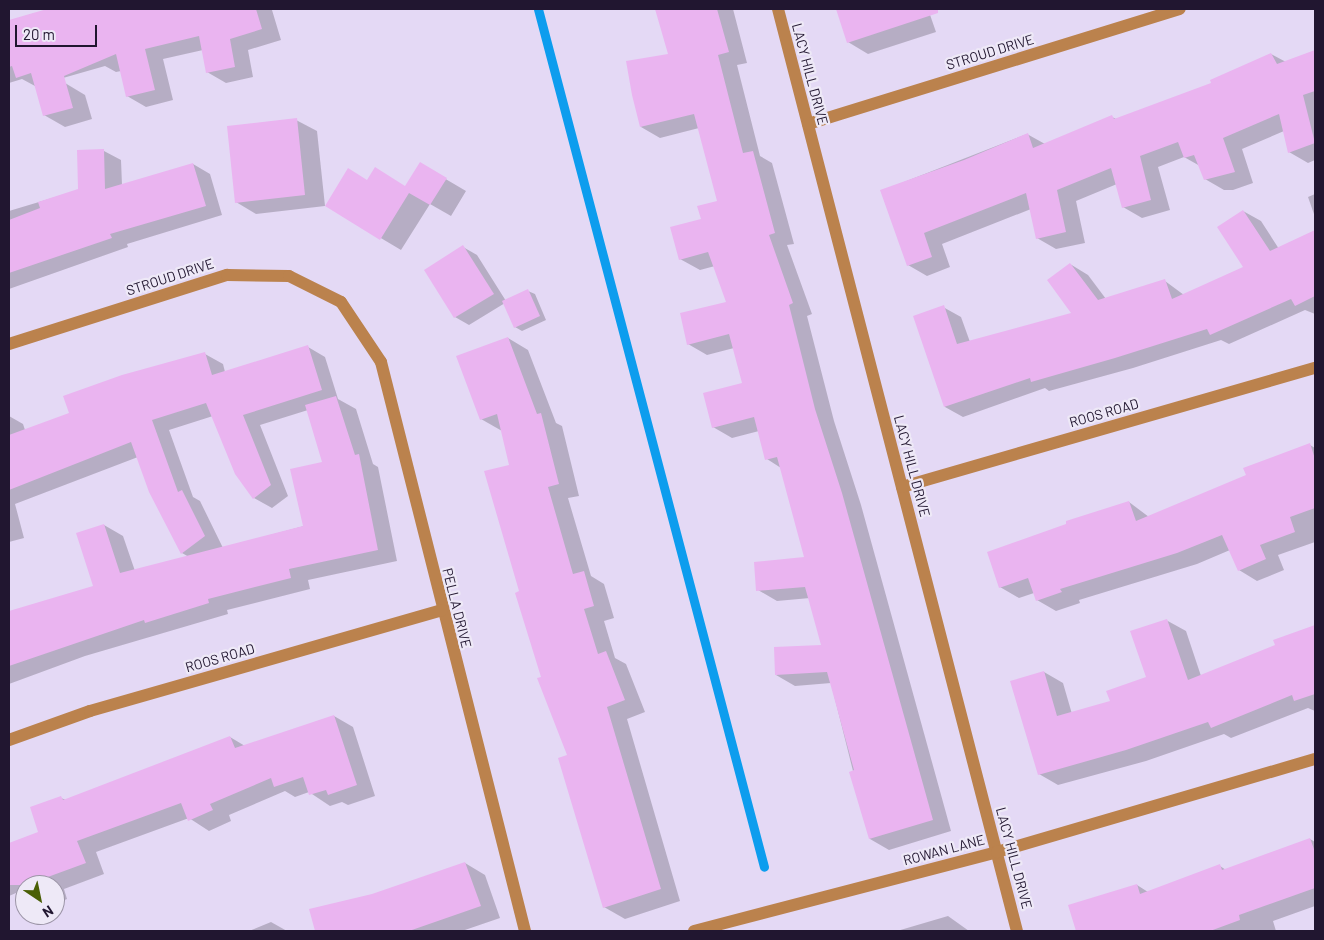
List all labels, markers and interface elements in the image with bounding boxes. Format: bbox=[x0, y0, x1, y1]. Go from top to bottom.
scale bar bbox=[18, 15, 100, 47]
street label: LACY HILL DRIVE bbox=[788, 21, 832, 127]
text: 20 m bbox=[23, 25, 55, 43]
street label: STROUD DRIVE bbox=[944, 31, 1036, 73]
street label: STROUD DRIVE bbox=[124, 255, 216, 299]
street label: ROOS ROAD bbox=[1067, 395, 1141, 431]
street label: LACY HILL DRIVE bbox=[890, 413, 934, 519]
street label: PELLA DRIVE bbox=[439, 566, 475, 650]
street label: ROOS ROAD bbox=[183, 640, 257, 676]
street label: LACY HILL DRIVE bbox=[992, 805, 1036, 911]
street label: ROWAN LANE bbox=[901, 831, 987, 869]
north arrow bbox=[15, 875, 65, 925]
text: N bbox=[39, 902, 57, 922]

